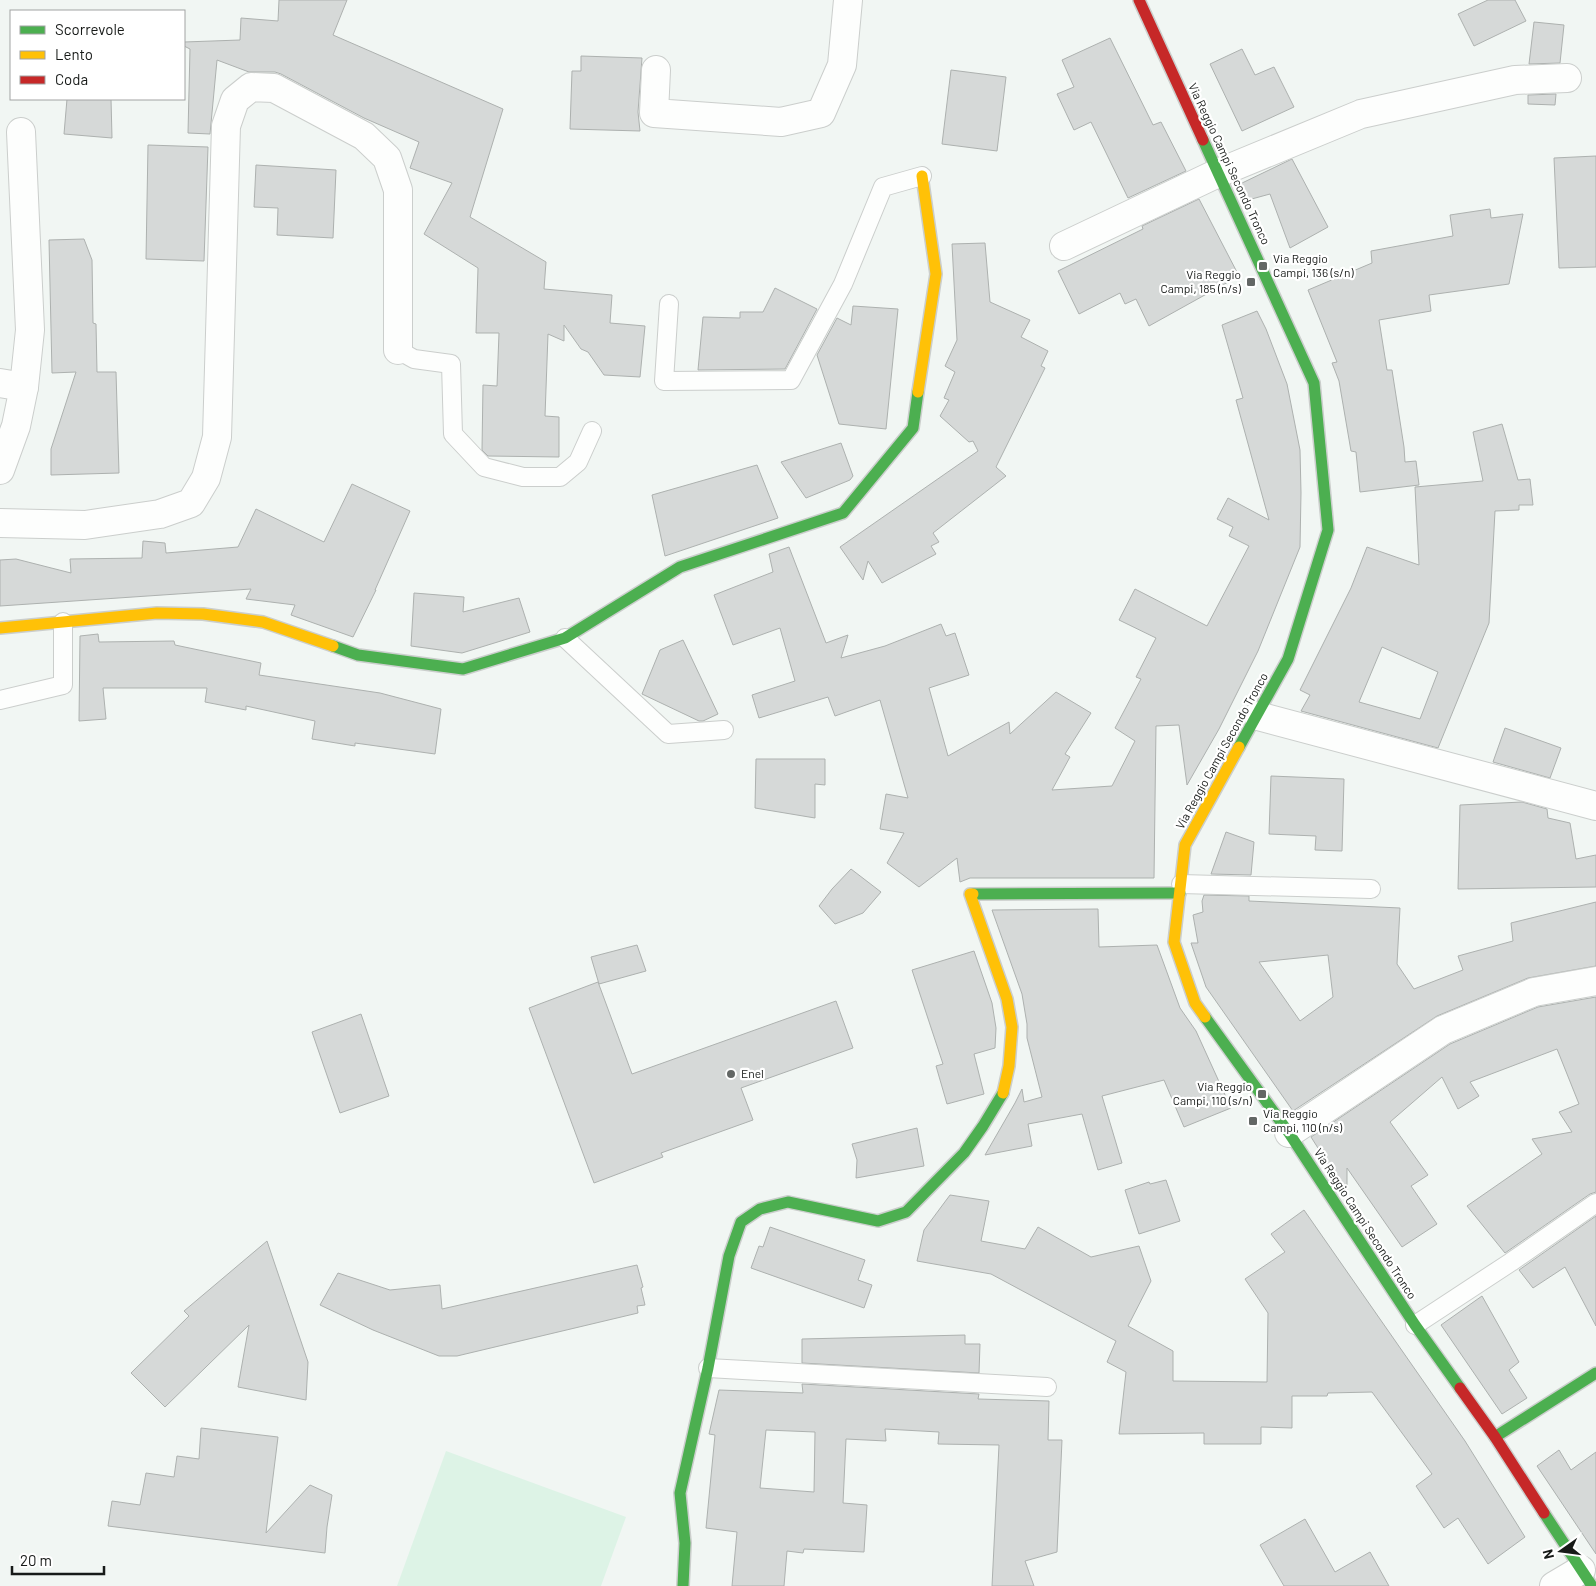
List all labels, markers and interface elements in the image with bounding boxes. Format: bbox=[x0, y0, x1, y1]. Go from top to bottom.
legend bbox=[10, 10, 185, 100]
text: Scorrevole bbox=[55, 20, 125, 38]
text: Lento bbox=[55, 45, 93, 63]
text: Coda bbox=[55, 70, 88, 88]
street label: Via Reggio Campi Secondo Tronco bbox=[1186, 81, 1274, 247]
place label: Via Reggio Campi, 136 (s/n) bbox=[1273, 251, 1354, 279]
marker: Via Reggio Campi, 136 (s/n) bbox=[1257, 260, 1269, 272]
place label: Via Reggio Campi, 185 (n/s) bbox=[1160, 267, 1242, 295]
marker: Via Reggio Campi, 185 (n/s) bbox=[1245, 276, 1257, 288]
street label: Via Reggio Campi Secondo Tronco bbox=[1172, 670, 1270, 831]
place label: Enel bbox=[741, 1066, 764, 1080]
marker: Enel bbox=[725, 1068, 737, 1080]
place label: Via Reggio Campi, 110 (s/n) bbox=[1173, 1079, 1253, 1107]
marker: Via Reggio Campi, 110 (s/n) bbox=[1256, 1088, 1268, 1100]
place label: Via Reggio Campi, 110 (n/s) bbox=[1263, 1106, 1343, 1134]
marker: Via Reggio Campi, 110 (n/s) bbox=[1247, 1115, 1259, 1127]
street label: Via Reggio Campi Secondo Tronco bbox=[1312, 1146, 1420, 1301]
north arrow bbox=[1536, 1526, 1586, 1576]
scale bar bbox=[12, 1544, 105, 1576]
text: N bbox=[1539, 1548, 1557, 1561]
text: 20 m bbox=[20, 1551, 52, 1569]

